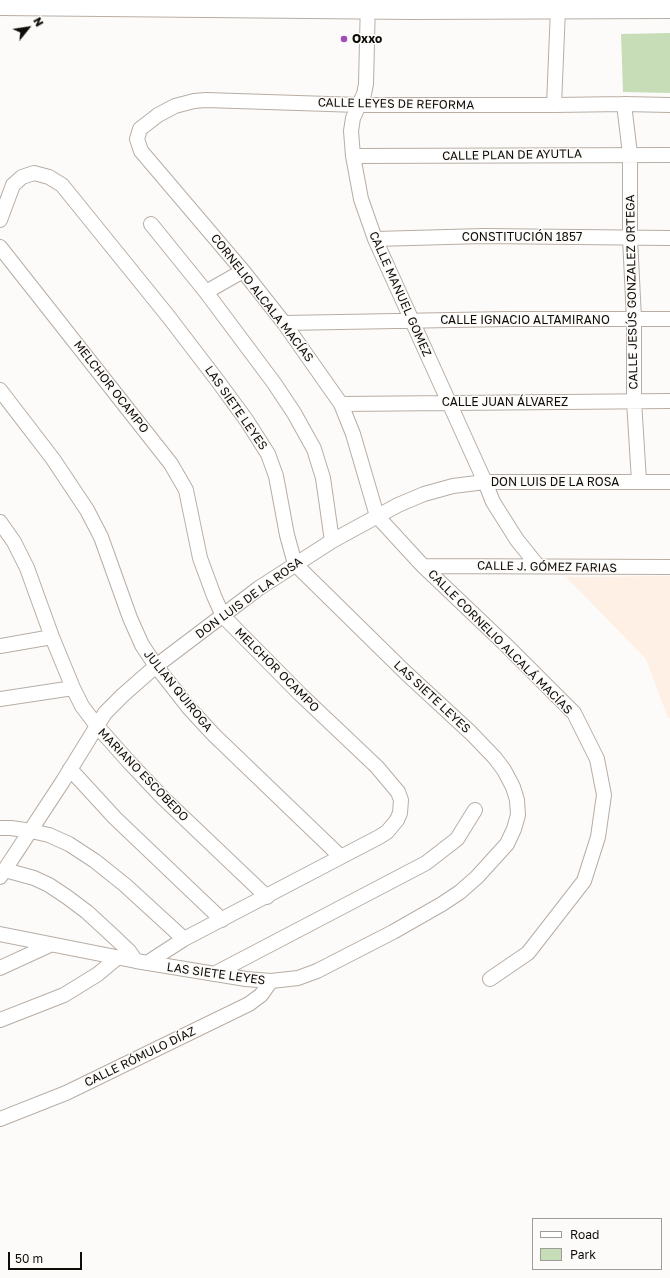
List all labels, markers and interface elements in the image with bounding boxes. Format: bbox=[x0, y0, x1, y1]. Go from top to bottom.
north arrow bbox=[8, 8, 48, 48]
text: N bbox=[31, 15, 47, 29]
place label: Oxxo bbox=[352, 32, 382, 46]
marker: Oxxo bbox=[339, 34, 349, 44]
street label: CALLE LEYES DE REFORMA bbox=[318, 95, 474, 113]
street label: CALLE PLAN DE AYUTLA bbox=[442, 147, 582, 163]
street label: CALLE JESÚS GONZALEZ ORTEGA bbox=[623, 194, 641, 390]
street label: CALLE MANUEL GOMEZ bbox=[366, 229, 434, 359]
street label: CONSTITUCIÓN 1857 bbox=[462, 230, 582, 244]
street label: CORNELIO ALCALA MACÍAS bbox=[208, 231, 316, 365]
street label: CALLE IGNACIO ALTAMIRANO bbox=[440, 313, 610, 327]
street label: MELCHOR OCAMPO bbox=[70, 338, 152, 436]
street label: LAS SIETE LEYES bbox=[202, 363, 270, 453]
street label: CALLE JUAN ÁLVAREZ bbox=[442, 395, 568, 409]
street label: DON LUIS DE LA ROSA bbox=[491, 475, 619, 489]
street label: DON LUIS DE LA ROSA bbox=[193, 554, 305, 642]
street label: CALLE J. GÓMEZ FARIAS bbox=[477, 559, 617, 575]
street label: CALLE CORNELIO ALCALÁ MACÍAS bbox=[425, 567, 575, 717]
street label: MELCHOR OCAMPO bbox=[232, 625, 322, 715]
street label: JULIAN QUIROGA bbox=[141, 647, 215, 735]
street label: LAS SIETE LEYES bbox=[391, 658, 473, 736]
street label: MARIANO ESCOBEDO bbox=[95, 725, 191, 825]
street label: LAS SIETE LEYES bbox=[166, 960, 266, 988]
street label: CALLE RÓMULO DÍAZ bbox=[82, 1024, 198, 1090]
legend bbox=[532, 1218, 662, 1270]
text: Road bbox=[570, 1227, 599, 1242]
scale bar bbox=[10, 1244, 84, 1270]
text: Park bbox=[570, 1247, 596, 1262]
text: 50 m bbox=[15, 1251, 43, 1266]

